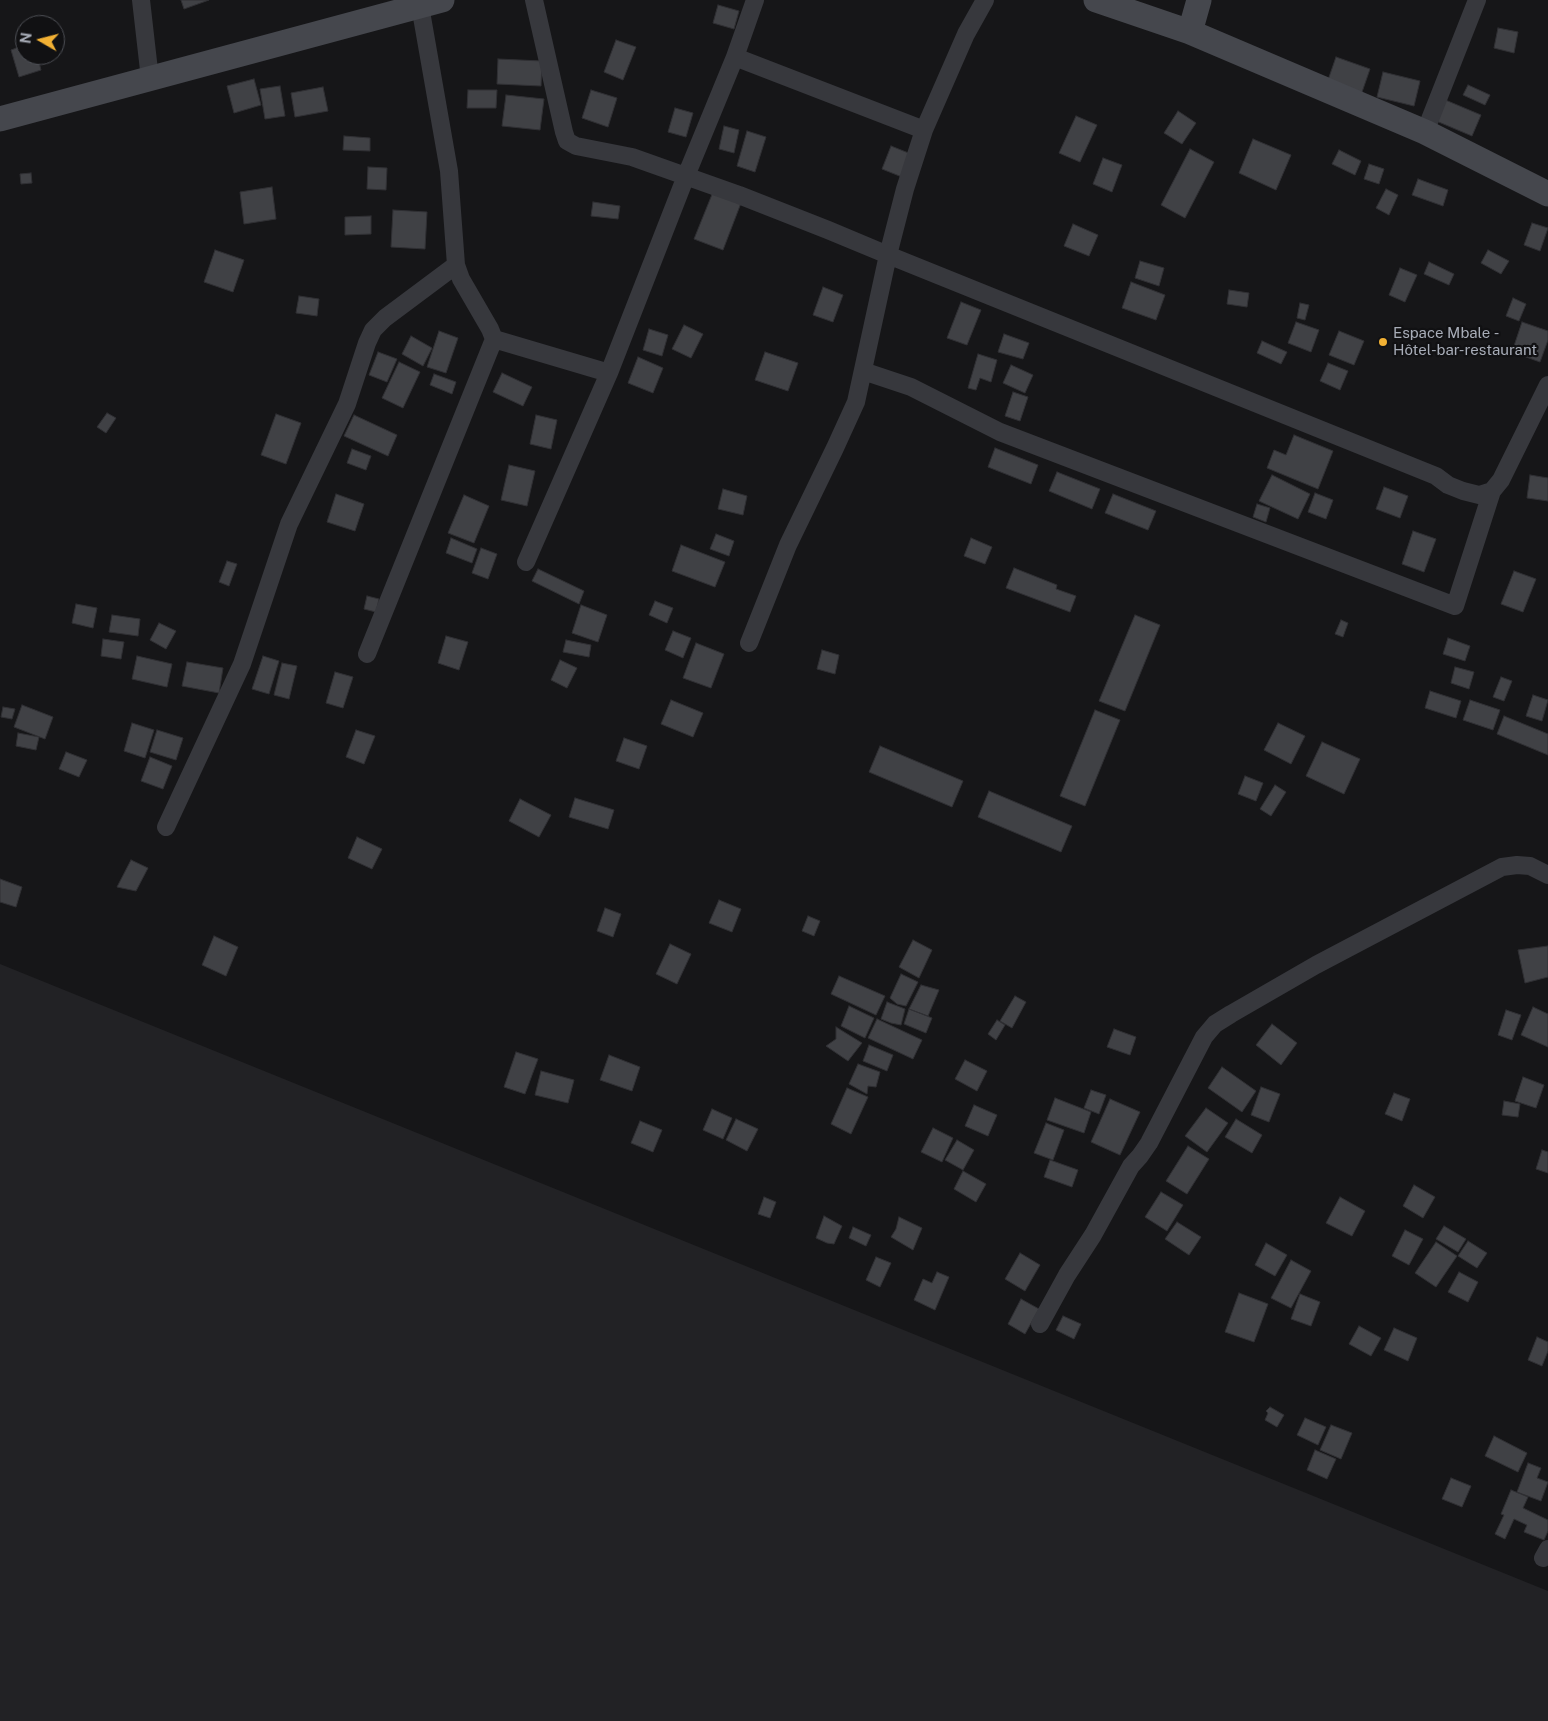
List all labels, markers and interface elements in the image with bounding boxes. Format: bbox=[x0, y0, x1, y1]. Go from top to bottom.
north arrow bbox=[15, 15, 65, 65]
text: N bbox=[17, 32, 35, 45]
place label: Espace Mbale - Hôtel-bar-restaurant bbox=[1393, 324, 1537, 359]
marker: Espace Mbale - Hôtel-bar-restaurant bbox=[1377, 336, 1389, 348]

